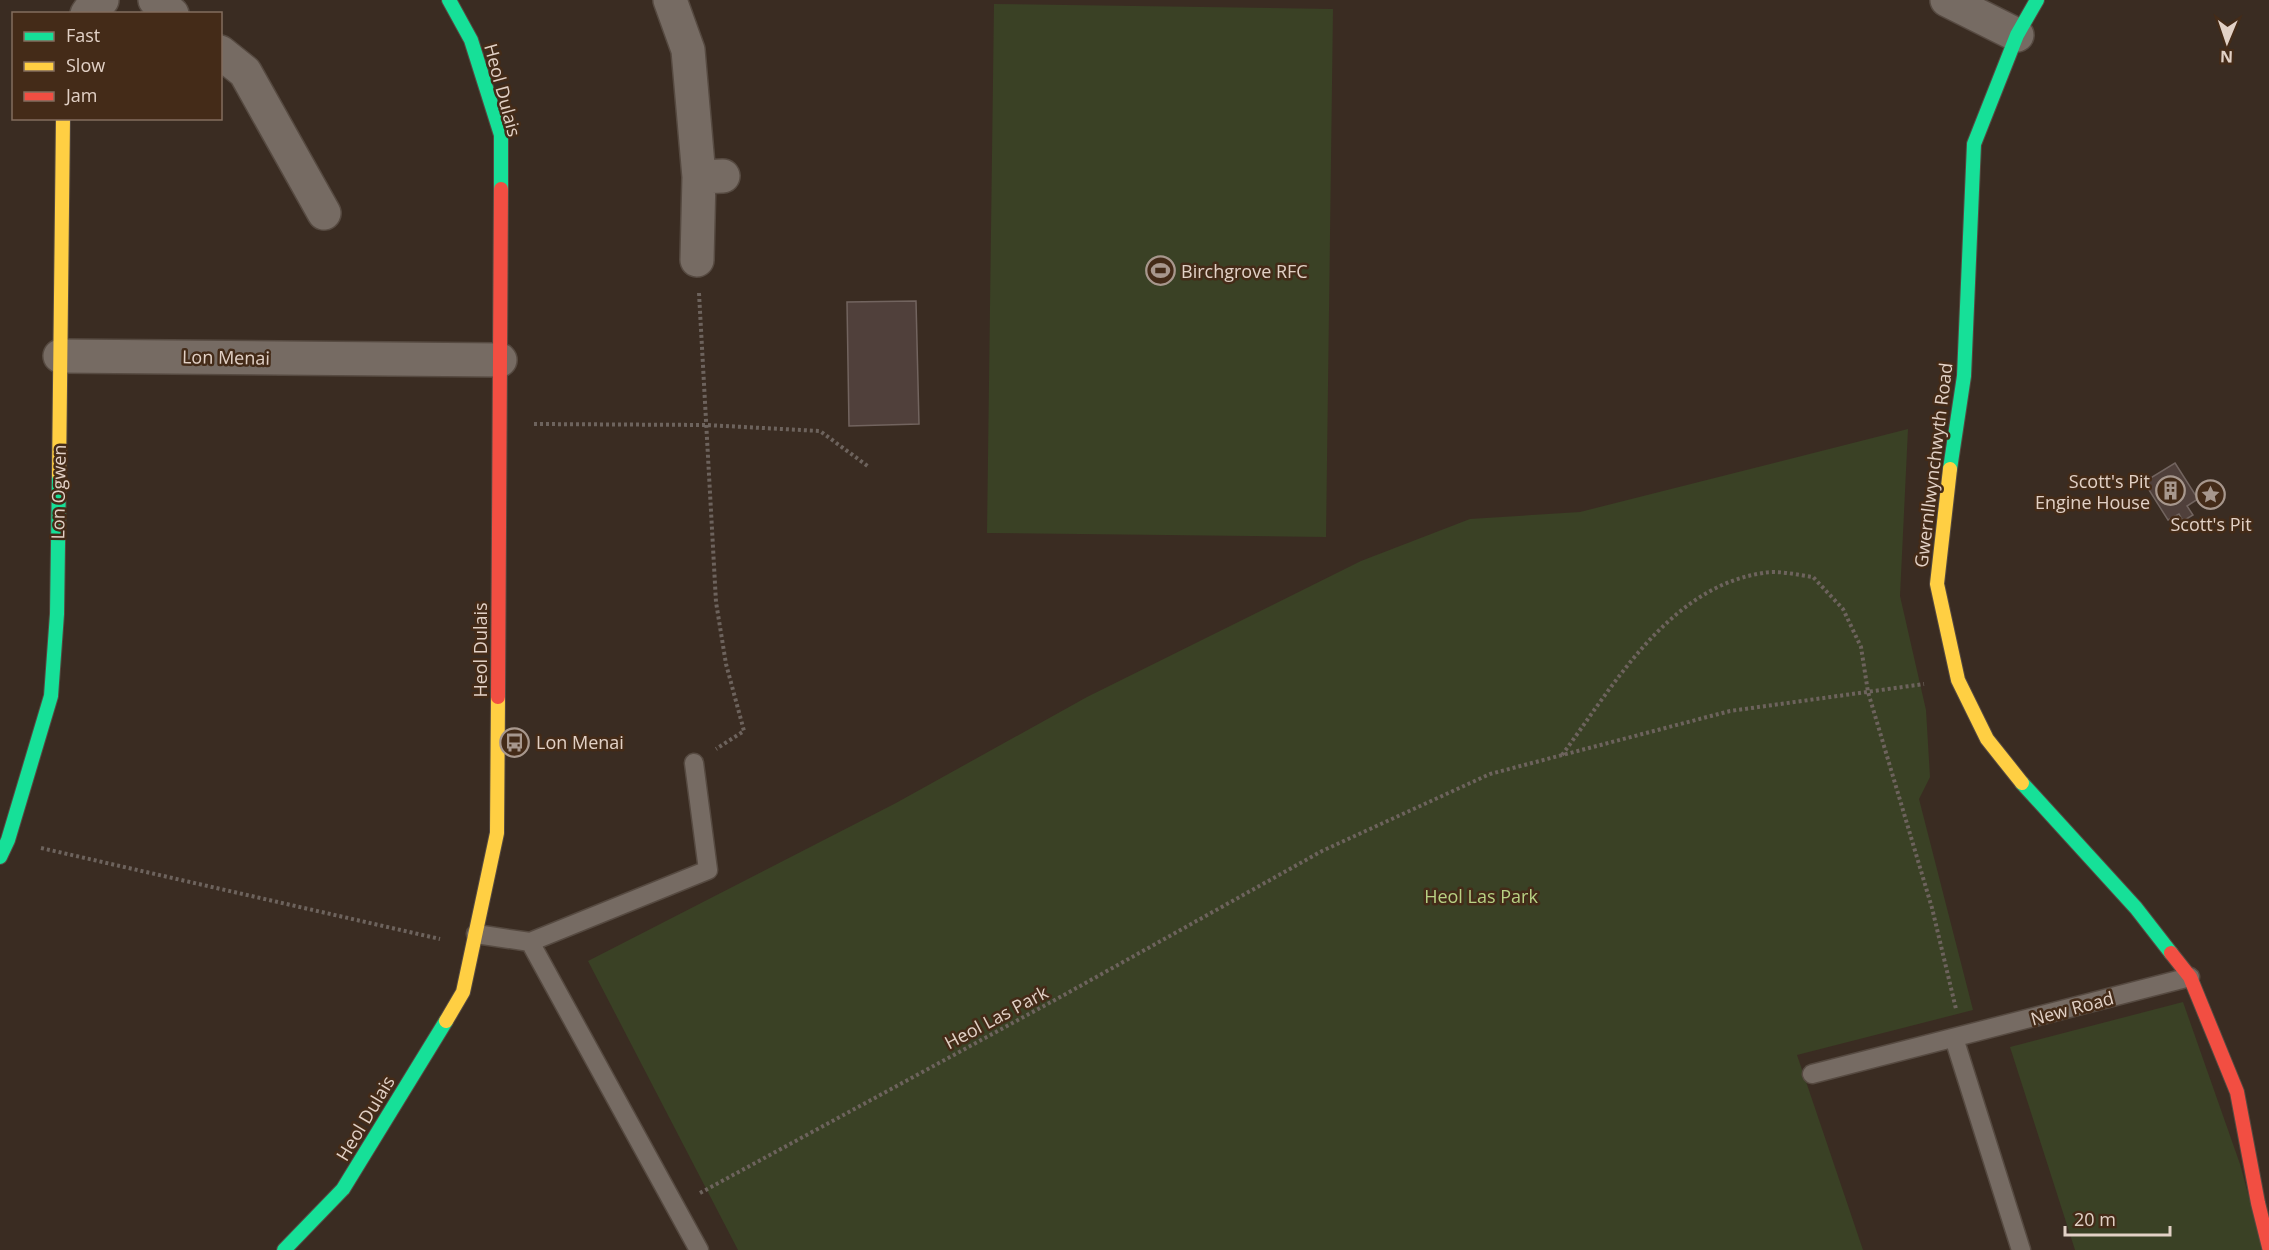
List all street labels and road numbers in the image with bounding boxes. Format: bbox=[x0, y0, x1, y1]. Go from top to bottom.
street label: Heol Dulais bbox=[479, 41, 527, 139]
street label: Lon Menai bbox=[182, 344, 270, 370]
street label: Gwernllwynchwyth Road bbox=[1909, 361, 1957, 569]
street label: Lon Ogwen bbox=[45, 444, 71, 540]
street label: Heol Dulais bbox=[468, 602, 492, 698]
street label: Heol Las Park bbox=[940, 979, 1052, 1054]
street label: New Road bbox=[2028, 985, 2116, 1031]
street label: Heol Dulais bbox=[330, 1071, 400, 1165]

